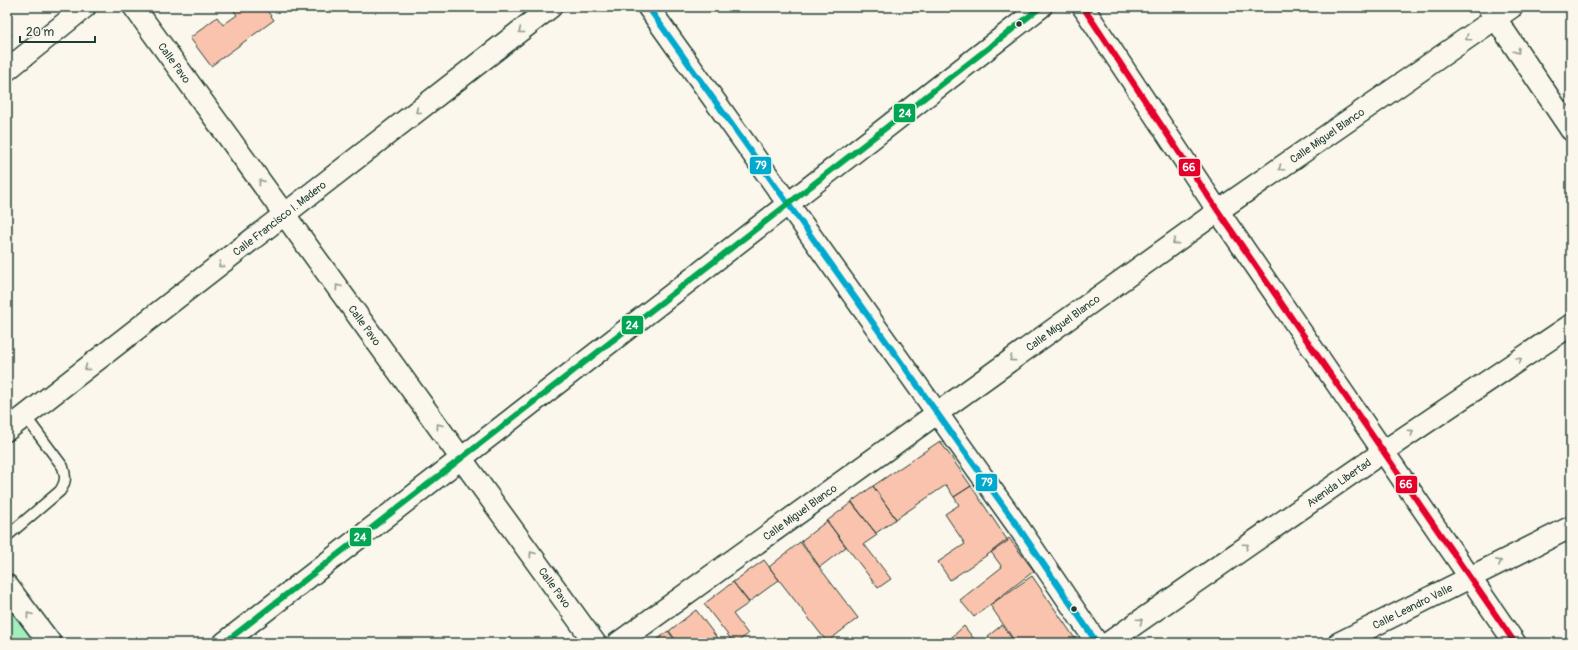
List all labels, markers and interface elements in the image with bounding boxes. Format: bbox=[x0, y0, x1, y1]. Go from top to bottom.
scale bar bbox=[20, 18, 95, 44]
unlabelled marker bbox=[1014, 19, 1024, 29]
text: 20 m bbox=[26, 25, 55, 40]
one-way arrow bbox=[518, 26, 525, 33]
one-way arrow bbox=[1466, 33, 1473, 40]
street label: Calle Pavo bbox=[155, 40, 193, 86]
one-way arrow bbox=[1512, 47, 1520, 54]
line badge: 24 bbox=[893, 103, 916, 123]
street label: Calle Miguel Blanco bbox=[1287, 105, 1367, 166]
one-way arrow bbox=[416, 106, 423, 113]
text: 24 bbox=[899, 107, 912, 120]
line badge: 79 bbox=[749, 156, 772, 175]
line badge: 66 bbox=[1178, 158, 1201, 177]
text: 79 bbox=[755, 159, 767, 172]
text: 66 bbox=[1183, 161, 1196, 174]
one-way arrow bbox=[1278, 163, 1285, 171]
street label: Calle Francisco I. Madero bbox=[230, 178, 329, 259]
one-way arrow bbox=[259, 179, 266, 186]
one-way arrow bbox=[1172, 238, 1179, 245]
one-way arrow bbox=[219, 260, 226, 267]
one-way arrow bbox=[336, 285, 343, 292]
street label: Calle Miguel Blanco bbox=[1024, 292, 1103, 354]
street label: Calle Pavo bbox=[345, 303, 383, 348]
line badge: 24 bbox=[621, 315, 644, 335]
text: 24 bbox=[626, 319, 639, 332]
one-way arrow bbox=[1009, 354, 1016, 362]
one-way arrow bbox=[1514, 358, 1521, 365]
one-way arrow bbox=[85, 364, 92, 371]
one-way arrow bbox=[437, 424, 444, 431]
one-way arrow bbox=[1407, 430, 1414, 437]
street label: Avenida Libertad bbox=[1304, 456, 1374, 510]
line badge: 79 bbox=[975, 473, 998, 492]
line badge: 66 bbox=[1395, 475, 1418, 494]
text: 79 bbox=[981, 476, 993, 489]
text: 66 bbox=[1400, 478, 1413, 491]
street label: Calle Miguel Blanco bbox=[761, 482, 840, 543]
line badge: 24 bbox=[349, 527, 372, 547]
text: 24 bbox=[354, 531, 367, 544]
one-way arrow bbox=[1242, 544, 1249, 551]
one-way arrow bbox=[530, 552, 537, 559]
one-way arrow bbox=[1495, 559, 1502, 567]
street label: Calle Pavo bbox=[535, 565, 573, 611]
street label: Calle Leandro Valle bbox=[1371, 581, 1455, 632]
unlabelled marker bbox=[1069, 604, 1079, 614]
one-way arrow bbox=[26, 612, 33, 619]
one-way arrow bbox=[1135, 619, 1142, 626]

